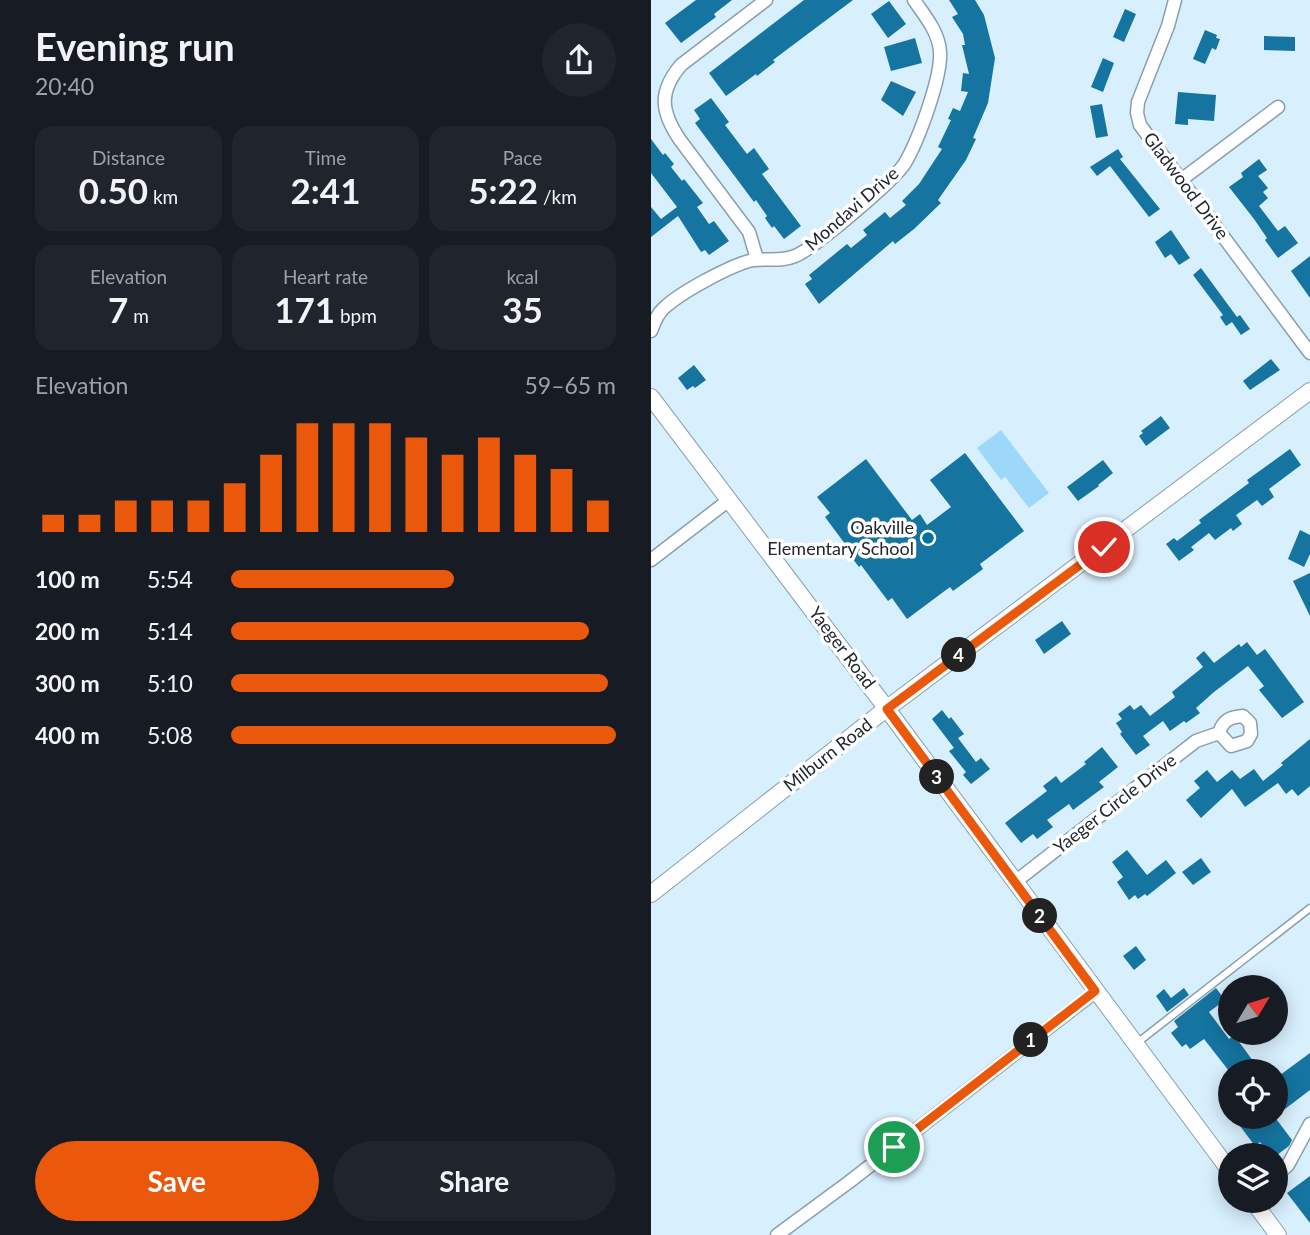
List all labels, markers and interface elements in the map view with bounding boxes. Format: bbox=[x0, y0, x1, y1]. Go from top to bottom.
text: Evening run bbox=[35, 23, 235, 69]
button: share bbox=[542, 23, 616, 97]
text: 20:40 bbox=[35, 72, 94, 100]
street label: Gladwood Drive bbox=[1139, 128, 1234, 243]
text: Distance bbox=[92, 146, 165, 169]
text: Time bbox=[305, 146, 346, 169]
text: Pace bbox=[503, 146, 542, 169]
street label: Mondavi Drive bbox=[800, 162, 903, 255]
text: 0.50 bbox=[79, 169, 148, 211]
text: 2:41 bbox=[291, 169, 360, 211]
text: 5:22 bbox=[468, 169, 538, 211]
text: km bbox=[148, 185, 178, 208]
text: /km bbox=[538, 185, 577, 208]
text: Elevation bbox=[90, 265, 167, 288]
text: Heart rate bbox=[283, 265, 368, 288]
text: kcal bbox=[506, 265, 539, 288]
text: 7 bbox=[108, 288, 128, 330]
text: 171 bbox=[274, 288, 335, 330]
text: 35 bbox=[502, 288, 543, 330]
text: m bbox=[128, 304, 149, 327]
text: bpm bbox=[335, 304, 377, 327]
text: Elevation bbox=[35, 371, 128, 399]
text: 59–65 m bbox=[524, 371, 616, 399]
place label: Oakville Elementary School bbox=[767, 516, 914, 559]
pin bbox=[1074, 517, 1134, 577]
icon: check bbox=[1085, 528, 1123, 566]
marker: Oakville Elementary School bbox=[920, 530, 936, 546]
text: 100 m bbox=[35, 565, 100, 593]
text: 5:54 bbox=[147, 565, 193, 593]
street label: Yaeger Road bbox=[805, 602, 881, 693]
text: 200 m bbox=[35, 617, 100, 645]
text: 5:14 bbox=[147, 617, 193, 645]
pin: 4 bbox=[941, 638, 977, 672]
text: 4 bbox=[953, 643, 964, 666]
text: 300 m bbox=[35, 669, 100, 697]
text: 5:10 bbox=[147, 669, 193, 697]
street label: Milburn Road bbox=[779, 713, 876, 796]
text: 400 m bbox=[35, 721, 100, 749]
text: 5:08 bbox=[147, 721, 193, 749]
street label: Yaeger Circle Drive bbox=[1049, 748, 1180, 858]
pin: 3 bbox=[919, 760, 955, 794]
text: 3 bbox=[931, 765, 942, 788]
pin: 2 bbox=[1023, 898, 1057, 934]
text: 2 bbox=[1034, 904, 1045, 927]
north arrow bbox=[1218, 975, 1288, 1045]
map controls bbox=[1218, 975, 1288, 1213]
pin: 1 bbox=[1013, 1023, 1049, 1058]
text: 1 bbox=[1025, 1028, 1036, 1051]
button: locate bbox=[1218, 1059, 1288, 1129]
pin bbox=[864, 1117, 924, 1177]
icon: arrive bbox=[875, 1128, 913, 1166]
button: Save bbox=[35, 1141, 319, 1221]
button: Share bbox=[333, 1141, 616, 1221]
button: layers bbox=[1218, 1143, 1288, 1213]

